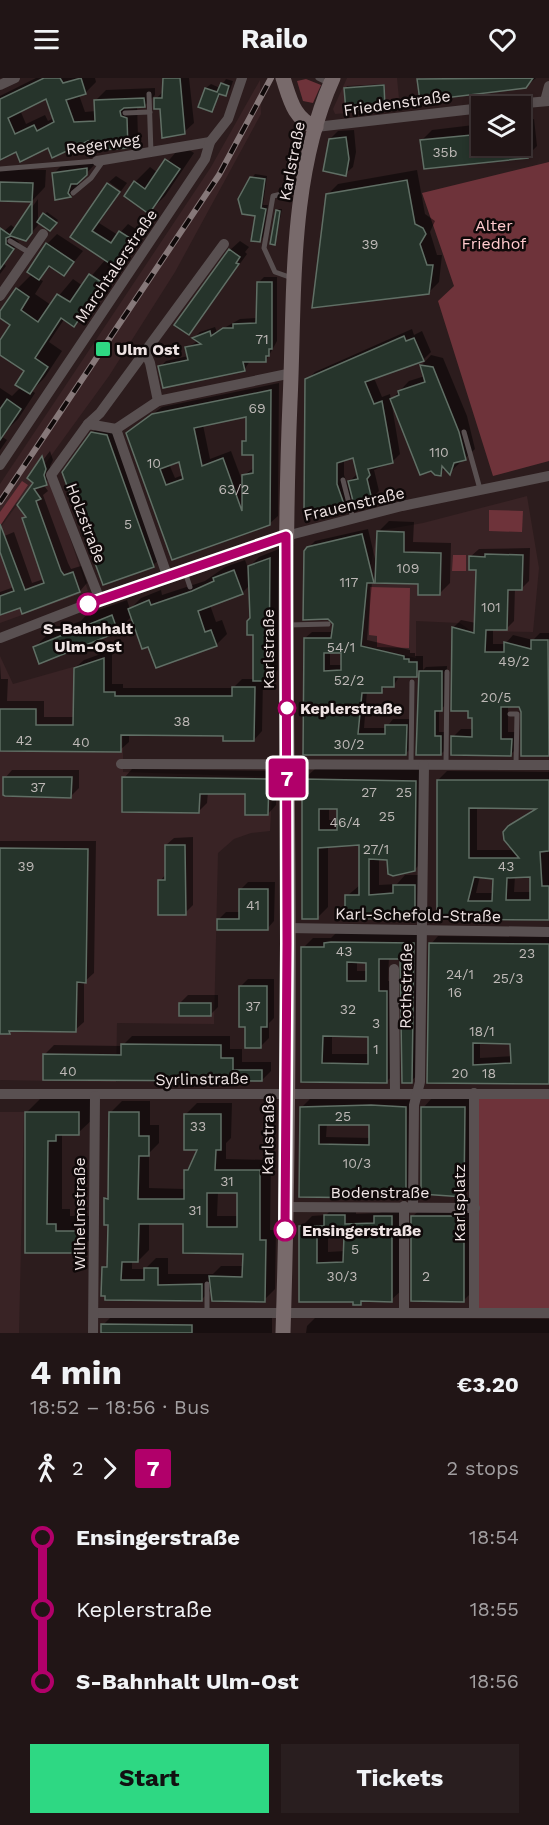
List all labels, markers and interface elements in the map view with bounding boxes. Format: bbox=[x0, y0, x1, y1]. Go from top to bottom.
icon: menu bbox=[30, 23, 63, 56]
text: Railo bbox=[241, 23, 308, 55]
icon: heart bbox=[486, 23, 519, 56]
street label: Friedenstraße bbox=[342, 86, 452, 120]
map controls bbox=[471, 96, 531, 156]
button: layers bbox=[471, 96, 531, 156]
street label: Karlstraße bbox=[275, 120, 309, 202]
street label: Regerweg bbox=[65, 129, 142, 159]
house number: 35b bbox=[432, 144, 458, 160]
street label: Marchtalerstraße bbox=[71, 205, 161, 327]
park label: Alter Friedhof bbox=[462, 216, 527, 253]
house number: 39 bbox=[362, 236, 378, 252]
house number: 71 bbox=[255, 331, 269, 347]
marker: Ulm Ost bbox=[94, 340, 112, 358]
place label: Ulm Ost bbox=[116, 340, 180, 359]
house number: 69 bbox=[248, 400, 266, 416]
house number: 110 bbox=[429, 444, 449, 460]
house number: 10 bbox=[147, 455, 161, 471]
street label: Holzstraße bbox=[62, 480, 110, 566]
house number: 63/2 bbox=[219, 481, 249, 497]
street label: Frauenstraße bbox=[302, 483, 406, 525]
house number: 5 bbox=[124, 516, 132, 532]
house number: 109 bbox=[397, 560, 419, 576]
house number: 117 bbox=[340, 574, 359, 590]
marker: S-Bahnhalt Ulm-Ost bbox=[77, 593, 99, 615]
house number: 101 bbox=[481, 599, 501, 615]
street label: Karlstraße bbox=[259, 609, 278, 689]
place label: S-Bahnhalt Ulm-Ost bbox=[43, 619, 133, 656]
house number: 54/1 bbox=[327, 639, 355, 655]
house number: 49/2 bbox=[498, 653, 530, 669]
house number: 52/2 bbox=[334, 672, 364, 688]
house number: 20/5 bbox=[481, 689, 511, 705]
marker: Keplerstraße bbox=[278, 699, 296, 717]
place label: Keplerstraße bbox=[300, 699, 402, 718]
house number: 38 bbox=[174, 713, 190, 729]
house number: 42 bbox=[16, 732, 32, 748]
house number: 40 bbox=[72, 734, 90, 750]
house number: 30/2 bbox=[334, 736, 364, 752]
line badge: 7 bbox=[268, 758, 306, 798]
text: 7 bbox=[281, 766, 293, 791]
house number: 37 bbox=[30, 779, 46, 795]
house number: 27 bbox=[361, 784, 377, 800]
house number: 25 bbox=[396, 784, 412, 800]
house number: 25 bbox=[379, 808, 395, 824]
house number: 46/4 bbox=[329, 814, 361, 830]
house number: 27/1 bbox=[363, 841, 389, 857]
house number: 39 bbox=[18, 858, 34, 874]
house number: 43 bbox=[498, 858, 514, 874]
house number: 41 bbox=[246, 897, 260, 913]
street label: Karl-Schefold-Straße bbox=[335, 904, 501, 926]
house number: 43 bbox=[336, 943, 352, 959]
street label: Rothstraße bbox=[396, 943, 416, 1029]
house number: 23 bbox=[519, 945, 535, 961]
house number: 24/1 bbox=[446, 966, 474, 982]
house number: 25/3 bbox=[493, 970, 523, 986]
house number: 16 bbox=[448, 984, 462, 1000]
house number: 37 bbox=[245, 998, 261, 1014]
house number: 32 bbox=[340, 1001, 356, 1017]
house number: 3 bbox=[372, 1015, 380, 1031]
house number: 18/1 bbox=[469, 1023, 495, 1039]
house number: 1 bbox=[373, 1041, 379, 1057]
house number: 40 bbox=[59, 1063, 77, 1079]
house number: 20 bbox=[452, 1065, 468, 1081]
house number: 18 bbox=[482, 1065, 496, 1081]
street label: Syrlinstraße bbox=[155, 1069, 249, 1089]
street label: Karlstraße bbox=[258, 1095, 278, 1175]
house number: 25 bbox=[335, 1108, 351, 1124]
house number: 33 bbox=[190, 1118, 206, 1134]
house number: 10/3 bbox=[343, 1155, 371, 1171]
street label: Wilhelmstraße bbox=[70, 1157, 89, 1271]
street label: Karlsplatz bbox=[450, 1164, 469, 1242]
house number: 31 bbox=[220, 1173, 234, 1189]
street label: Bodenstraße bbox=[331, 1183, 429, 1202]
house number: 31 bbox=[188, 1202, 202, 1218]
marker: Ensingerstraße bbox=[274, 1219, 296, 1241]
place label: Ensingerstraße bbox=[302, 1221, 421, 1240]
house number: 5 bbox=[351, 1241, 359, 1257]
house number: 30/3 bbox=[327, 1268, 357, 1284]
house number: 2 bbox=[422, 1268, 430, 1284]
text: 4 min bbox=[30, 1353, 122, 1392]
text: €3.20 bbox=[457, 1372, 519, 1397]
text: 18:52 – 18:56 · Bus bbox=[30, 1395, 210, 1419]
icon: walk bbox=[30, 1452, 63, 1485]
icon: forward bbox=[93, 1452, 126, 1485]
text: 2 bbox=[72, 1456, 84, 1480]
text: 7 bbox=[147, 1456, 159, 1481]
text: 2 stops bbox=[447, 1456, 519, 1480]
text: Ensingerstraße bbox=[76, 1525, 240, 1550]
text: 18:54 bbox=[469, 1525, 519, 1549]
text: Keplerstraße bbox=[76, 1597, 212, 1622]
text: 18:55 bbox=[470, 1597, 519, 1621]
text: S-Bahnhalt Ulm-Ost bbox=[76, 1669, 299, 1694]
text: 18:56 bbox=[469, 1669, 519, 1693]
button: Start bbox=[30, 1744, 269, 1813]
button: Tickets bbox=[281, 1744, 519, 1813]

